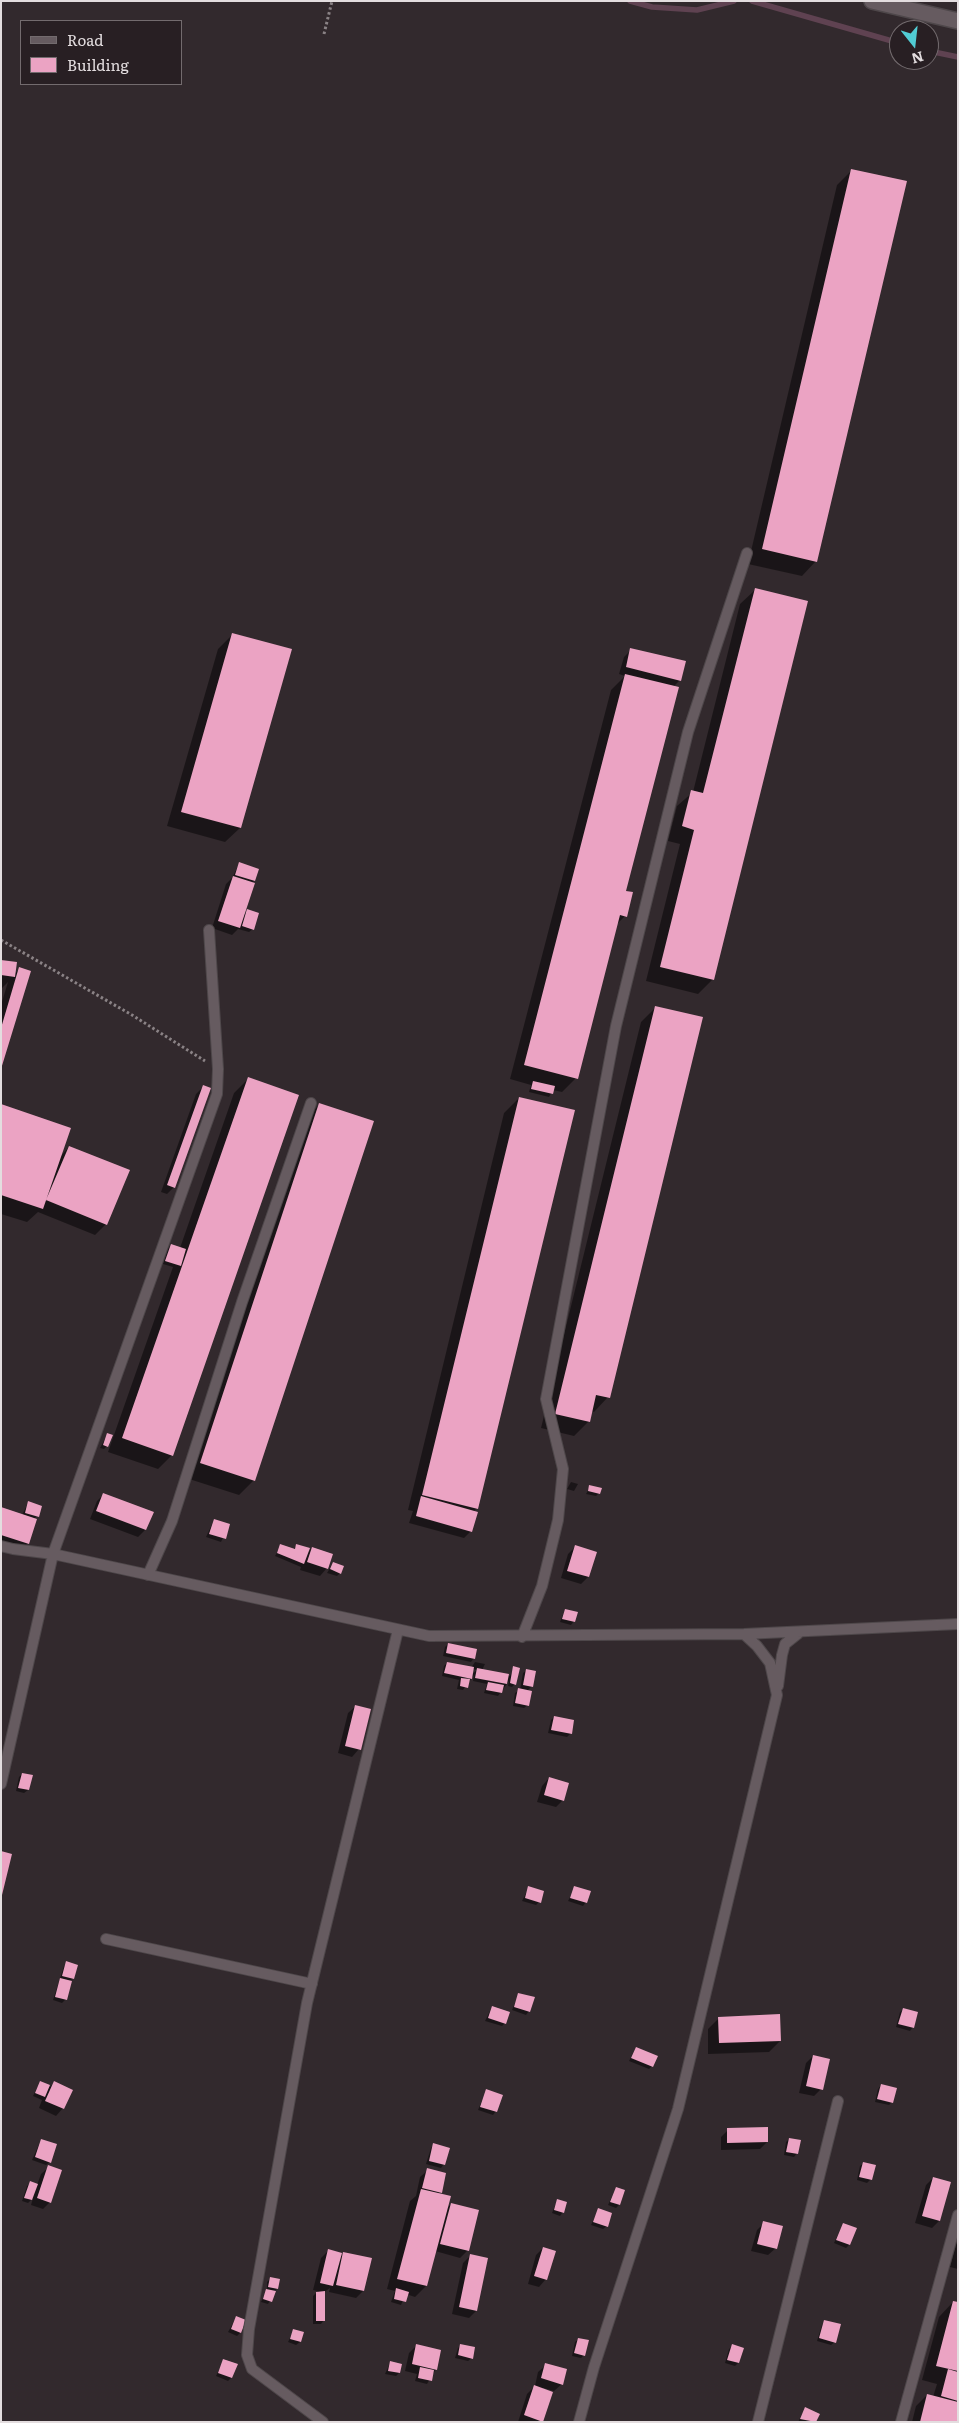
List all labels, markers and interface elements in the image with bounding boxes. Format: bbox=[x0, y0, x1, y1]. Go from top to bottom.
legend bbox=[20, 20, 182, 85]
north arrow bbox=[889, 20, 939, 70]
text: Road bbox=[67, 28, 103, 51]
text: N bbox=[909, 47, 926, 70]
text: Building bbox=[67, 53, 129, 76]

